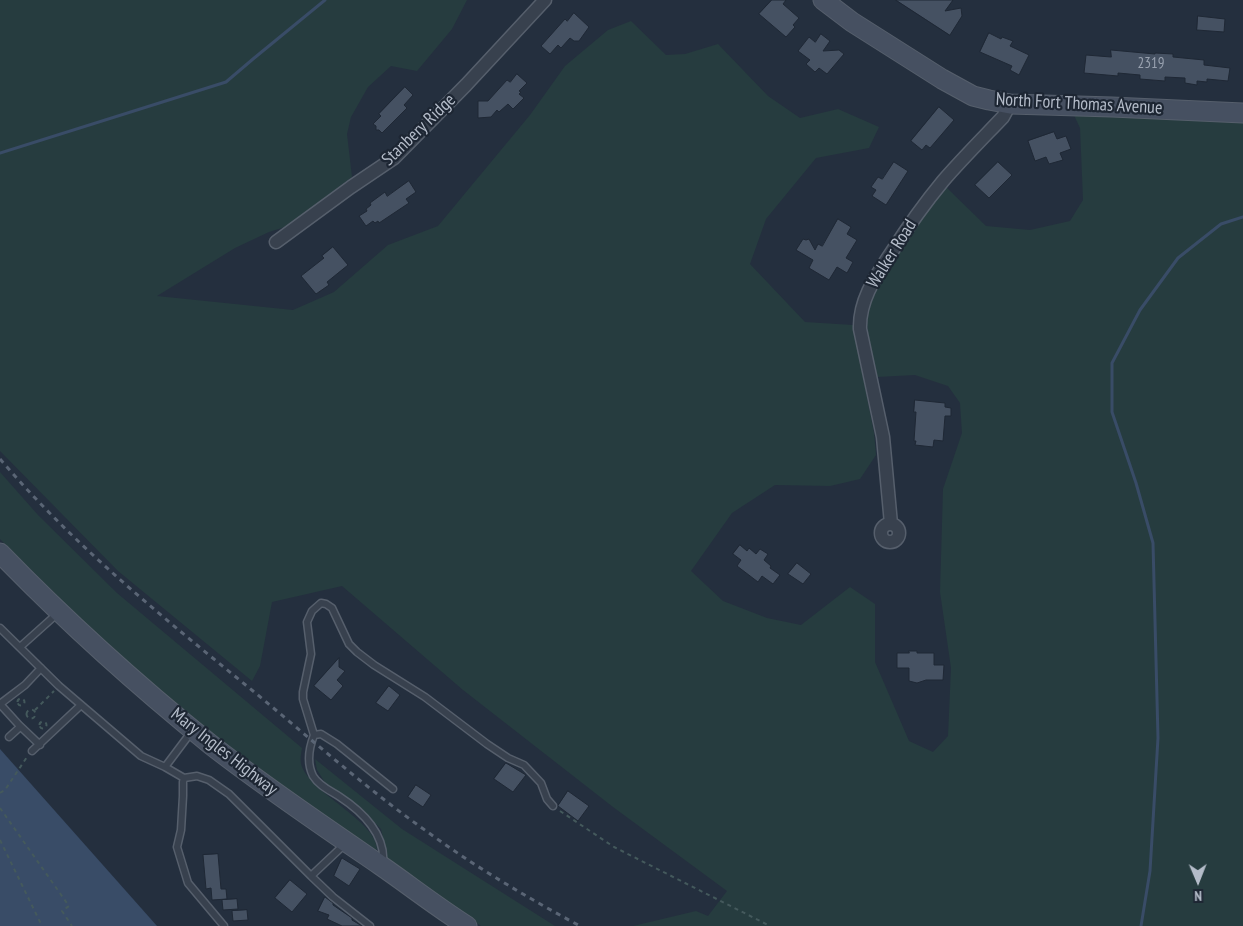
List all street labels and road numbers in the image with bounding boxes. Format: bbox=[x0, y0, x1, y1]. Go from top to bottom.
street label: North Fort Thomas Avenue bbox=[995, 89, 1163, 119]
street label: Stanbery Ridge bbox=[378, 90, 460, 170]
street label: Walker Road bbox=[863, 216, 921, 292]
street label: Mary Ingles Highway bbox=[166, 704, 282, 800]

